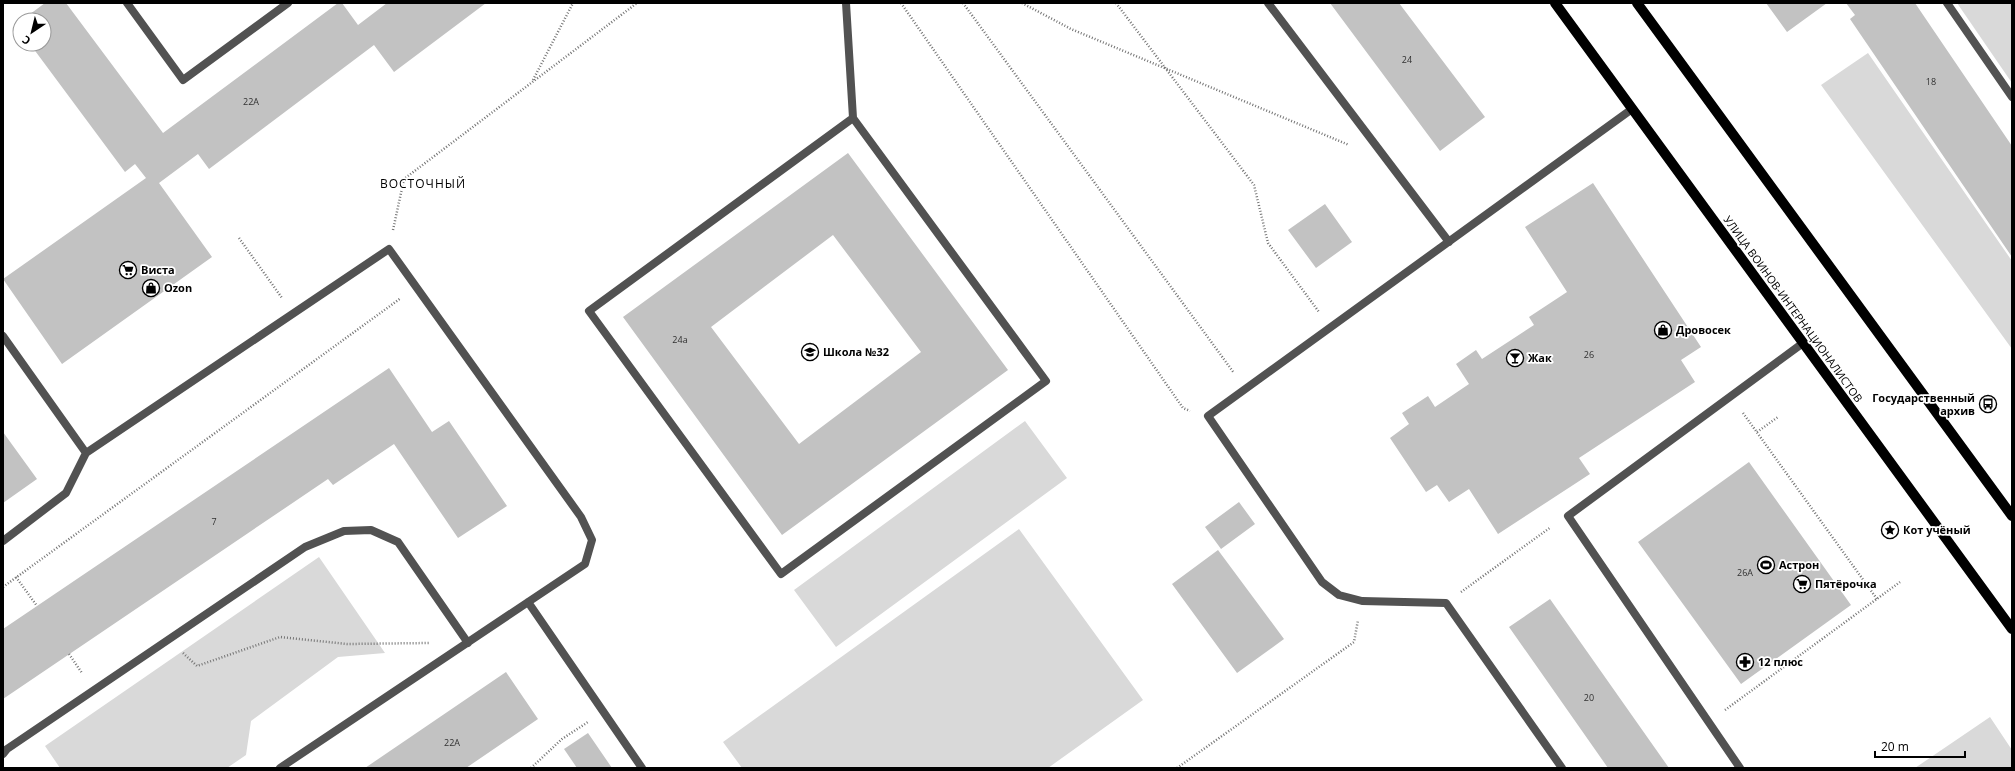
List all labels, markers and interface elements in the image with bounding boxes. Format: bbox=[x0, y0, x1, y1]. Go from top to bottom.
north arrow bbox=[12, 12, 52, 52]
text: С bbox=[19, 32, 33, 49]
house number: 24 bbox=[1402, 53, 1412, 66]
house number: 18 bbox=[1926, 75, 1936, 88]
house number: 22А bbox=[243, 95, 259, 108]
district label: ВОСТОЧНЫЙ bbox=[380, 175, 466, 192]
street label: УЛИЦА ВОИНОВ-ИНТЕРНАЦИОНАЛИСТОВ bbox=[1721, 212, 1866, 405]
supermarket icon: Виста bbox=[118, 260, 138, 280]
place label: Виста bbox=[141, 262, 175, 277]
shop icon: Ozon bbox=[141, 278, 161, 298]
place label: Ozon bbox=[164, 280, 192, 295]
shop icon: Дровосек bbox=[1653, 320, 1673, 340]
place label: Дровосек bbox=[1676, 322, 1731, 337]
house number: 24а bbox=[672, 333, 688, 346]
school or university icon: Школа №32 bbox=[800, 342, 820, 362]
place label: Школа №32 bbox=[823, 344, 889, 359]
bar icon: Жак bbox=[1505, 348, 1525, 368]
house number: 26 bbox=[1584, 348, 1594, 361]
place label: Жак bbox=[1528, 350, 1552, 365]
place label: Государственный архив bbox=[1872, 390, 1975, 418]
bus stop icon: Государственный архив bbox=[1978, 394, 1998, 414]
house number: 7 bbox=[211, 515, 217, 528]
place icon: Кот учёный bbox=[1880, 520, 1900, 540]
place label: Кот учёный bbox=[1903, 522, 1971, 537]
sports icon: Астрон bbox=[1756, 555, 1776, 575]
place label: Астрон bbox=[1779, 557, 1819, 572]
house number: 26А bbox=[1737, 566, 1753, 579]
supermarket icon: Пятёрочка bbox=[1792, 574, 1812, 594]
place label: Пятёрочка bbox=[1815, 576, 1877, 591]
pharmacy icon: 12 плюс bbox=[1735, 652, 1755, 672]
place label: 12 плюс bbox=[1758, 654, 1803, 669]
house number: 20 bbox=[1584, 691, 1594, 704]
scale bar bbox=[1875, 733, 1965, 759]
house number: 22А bbox=[444, 736, 460, 749]
text: 20 m bbox=[1881, 738, 1909, 755]

